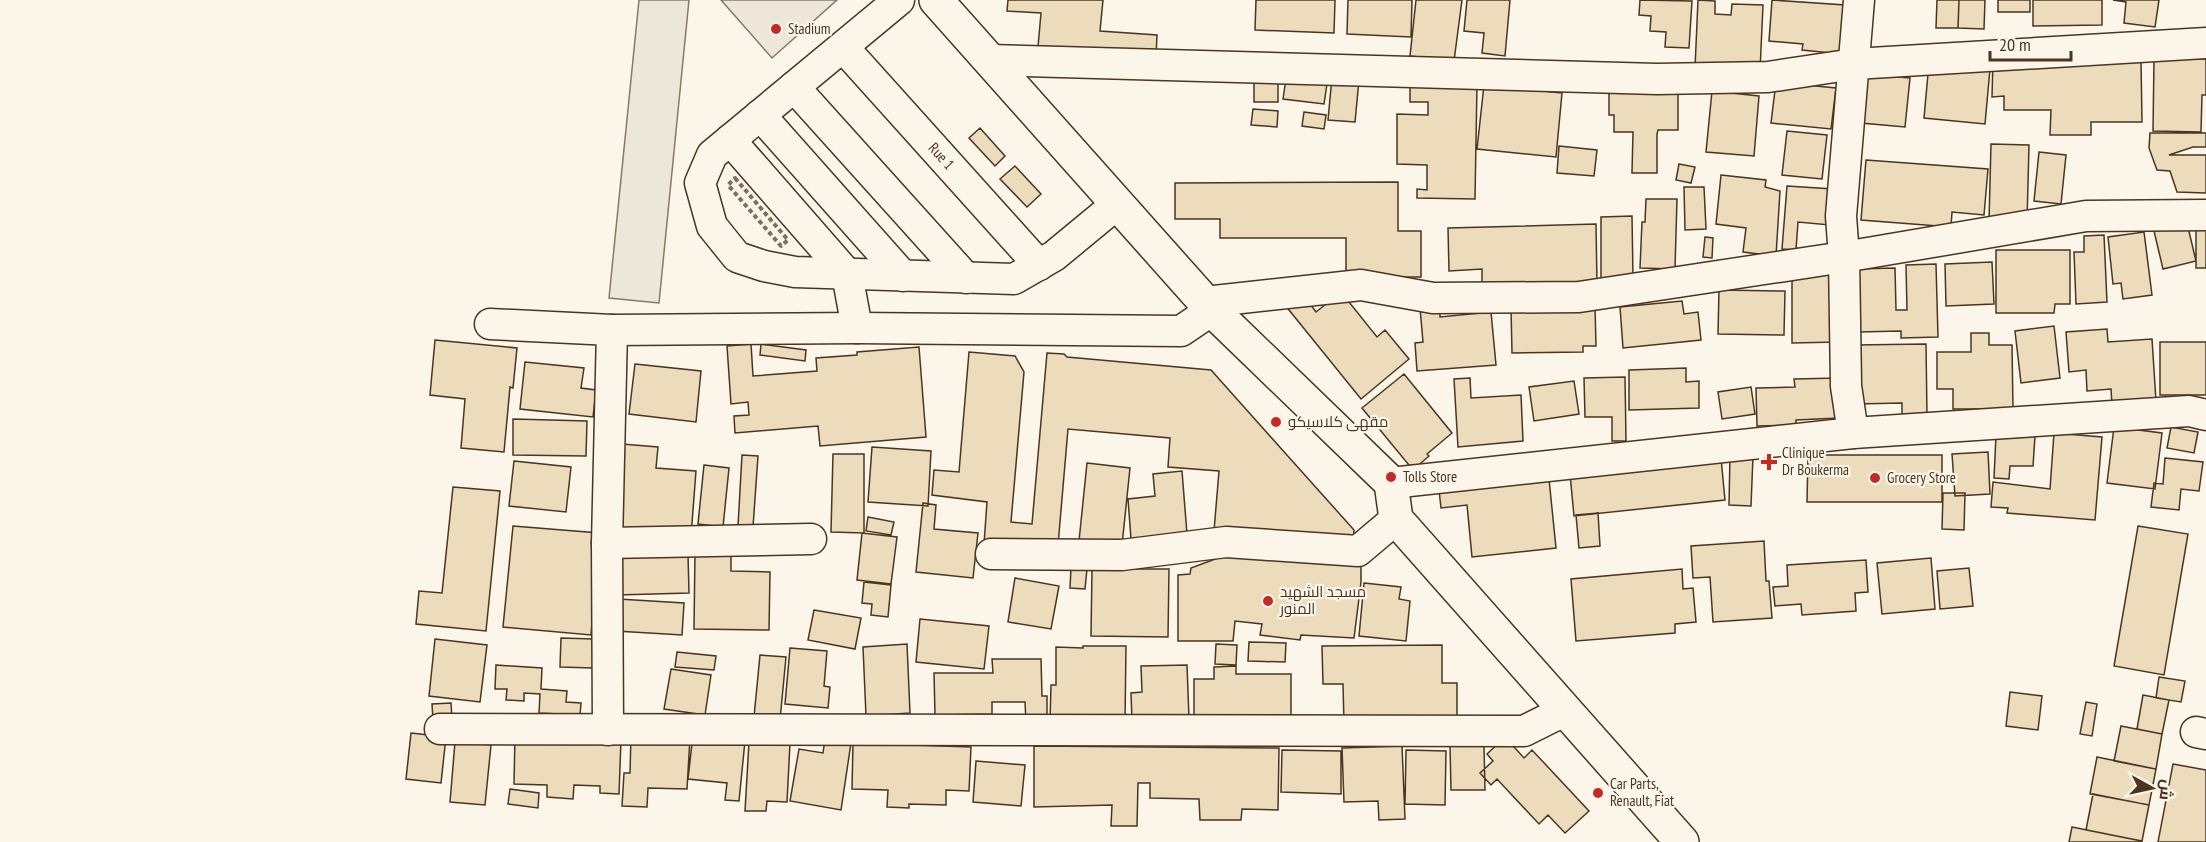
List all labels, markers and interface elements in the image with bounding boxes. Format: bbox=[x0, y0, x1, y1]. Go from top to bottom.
place label: Stadium bbox=[788, 19, 831, 38]
marker: Stadium bbox=[769, 22, 783, 36]
scale bar bbox=[1990, 24, 2071, 62]
text: 20 m bbox=[1999, 33, 2031, 56]
street label: Rue 1 bbox=[925, 139, 959, 173]
place label: مقهى كلاسيكو bbox=[1288, 412, 1388, 432]
marker: مقهى كلاسيكو bbox=[1269, 415, 1283, 429]
place label: Clinique Dr Boukerma bbox=[1782, 443, 1849, 479]
marker: Clinique Dr Boukerma bbox=[1760, 453, 1778, 471]
place label: Tolls Store bbox=[1403, 467, 1457, 486]
place label: Grocery Store bbox=[1887, 468, 1956, 487]
marker: Tolls Store bbox=[1384, 470, 1398, 484]
marker: Grocery Store bbox=[1868, 471, 1882, 485]
place label: مسجد الشهيد المنور bbox=[1279, 582, 1366, 618]
marker: مسجد الشهيد المنور bbox=[1261, 594, 1275, 608]
north arrow bbox=[2122, 758, 2182, 818]
place label: Car Parts, Renault, Fiat bbox=[1610, 774, 1674, 810]
text: ش bbox=[2156, 779, 2178, 802]
marker: Car Parts, Renault, Fiat bbox=[1591, 786, 1605, 800]

